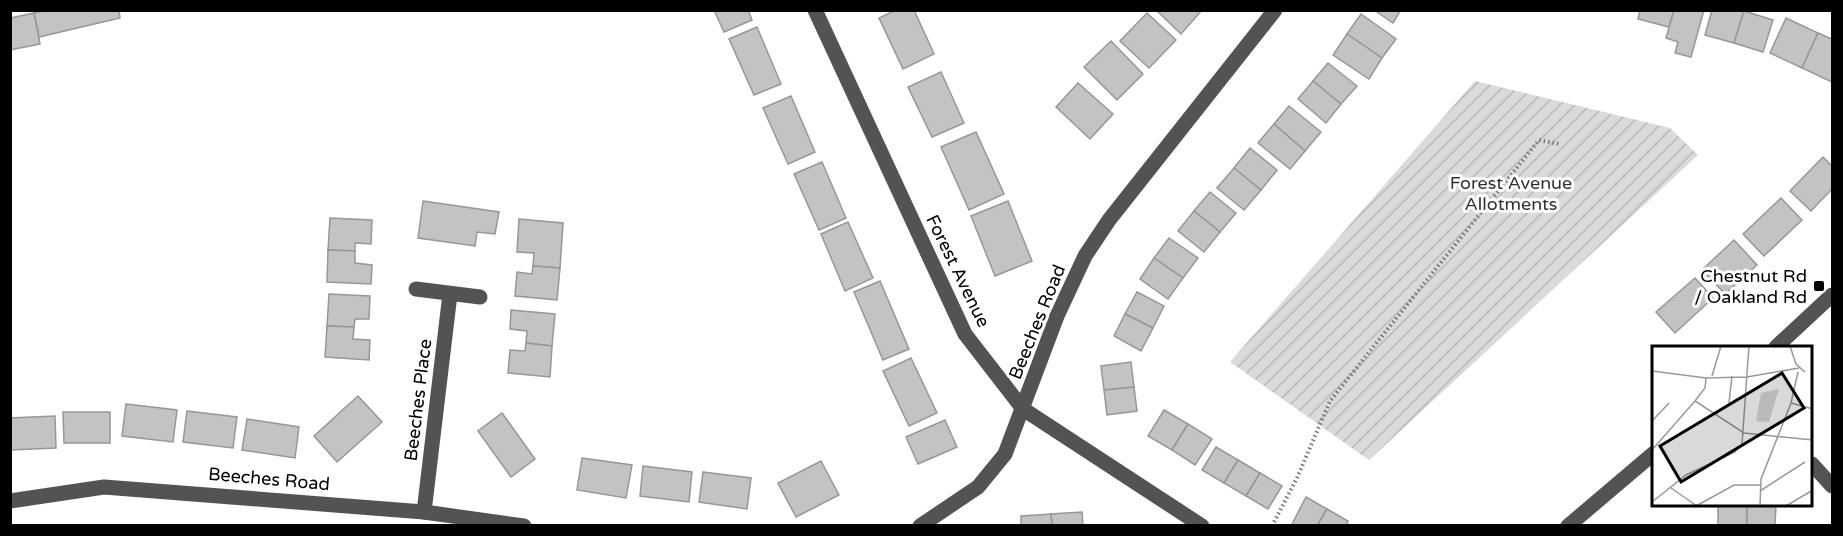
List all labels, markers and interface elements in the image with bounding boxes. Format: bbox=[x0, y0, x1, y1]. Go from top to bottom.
park label: Forest Avenue Allotments bbox=[1450, 172, 1572, 215]
street label: Forest Avenue bbox=[921, 211, 995, 331]
street label: Beeches Road bbox=[1004, 261, 1070, 383]
place label: Chestnut Rd / Oakland Rd bbox=[1694, 265, 1807, 308]
marker: Chestnut Rd / Oakland Rd bbox=[1812, 279, 1826, 293]
street label: Beeches Place bbox=[400, 338, 436, 462]
inset map bbox=[1652, 346, 1813, 506]
street label: Beeches Road bbox=[207, 463, 331, 495]

